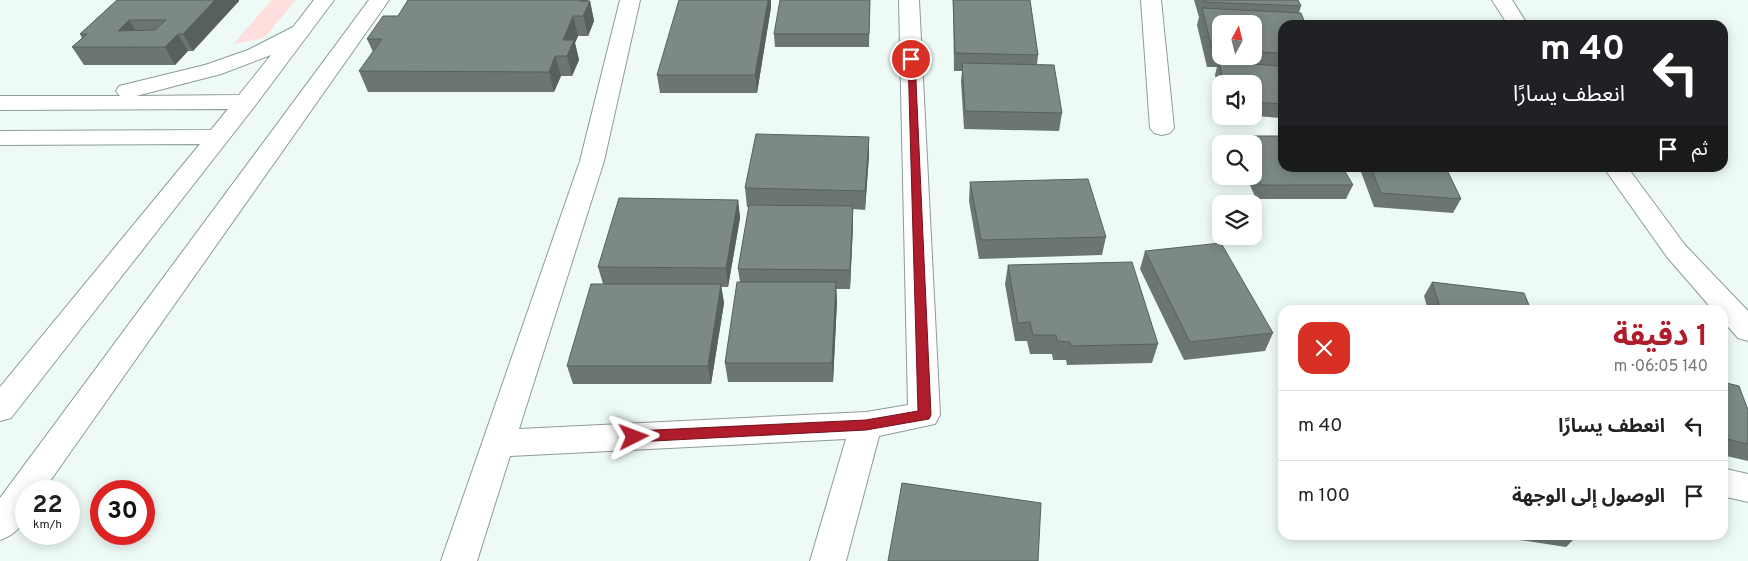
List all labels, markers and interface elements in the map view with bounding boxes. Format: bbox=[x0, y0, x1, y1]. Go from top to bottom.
north arrow bbox=[1212, 15, 1262, 65]
map controls bbox=[1212, 15, 1262, 245]
text: 40 m bbox=[1540, 28, 1625, 72]
pin bbox=[890, 38, 932, 80]
icon: left bbox=[1643, 40, 1708, 105]
icon: arrive bbox=[897, 45, 925, 73]
button: sound bbox=[1212, 75, 1262, 125]
text: انعطف يسارًا bbox=[1513, 82, 1625, 109]
button: search bbox=[1212, 135, 1262, 185]
icon: arrive bbox=[1654, 135, 1682, 163]
text: ثم bbox=[1692, 138, 1708, 162]
button: layers bbox=[1212, 195, 1262, 245]
text: 1 دقيقة bbox=[1613, 319, 1708, 356]
button: close bbox=[1298, 322, 1350, 374]
text: 140 m · 06:05 bbox=[1614, 357, 1708, 377]
position arrow bbox=[607, 410, 659, 462]
icon: left bbox=[1680, 412, 1708, 440]
text: 40 m bbox=[1298, 414, 1343, 438]
text: انعطف يسارًا bbox=[1558, 415, 1665, 439]
speed limit sign: 30 bbox=[90, 480, 155, 545]
icon: arrive bbox=[1680, 482, 1708, 510]
text: 100 m bbox=[1298, 484, 1350, 508]
text: الوصول إلى الوجهة bbox=[1512, 485, 1665, 509]
text: 22 bbox=[32, 490, 63, 522]
text: km/h bbox=[33, 517, 62, 533]

